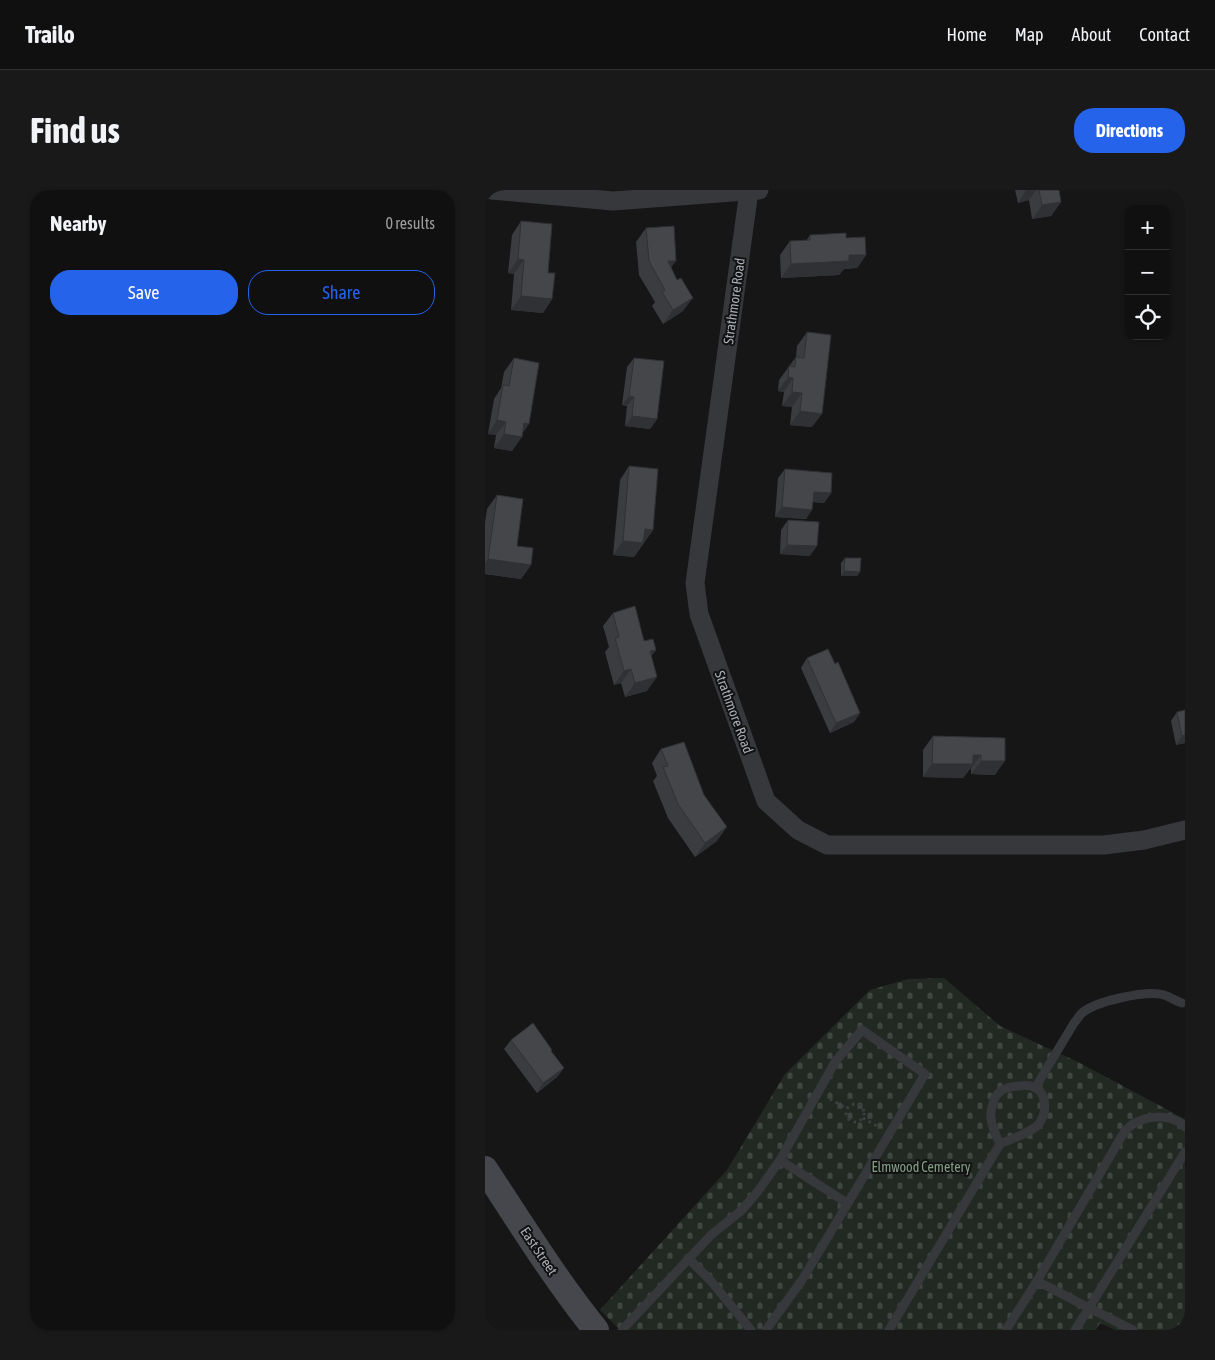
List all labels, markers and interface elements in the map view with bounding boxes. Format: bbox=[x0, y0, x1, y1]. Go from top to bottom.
text: Trailo bbox=[25, 21, 75, 48]
text: Home bbox=[947, 24, 987, 45]
text: Map bbox=[1015, 24, 1044, 45]
text: About bbox=[1072, 24, 1111, 45]
text: Contact bbox=[1139, 24, 1190, 45]
button: Directions bbox=[1074, 108, 1185, 153]
text: Find us bbox=[30, 110, 120, 150]
map controls bbox=[1125, 205, 1170, 340]
button: + bbox=[1125, 205, 1170, 250]
text: Nearby bbox=[50, 211, 106, 235]
text: 0 results bbox=[385, 214, 435, 232]
button: − bbox=[1125, 250, 1170, 295]
street label: Strathmore Road bbox=[720, 257, 748, 345]
button: Save bbox=[50, 270, 238, 315]
button: Share bbox=[248, 270, 435, 315]
button: locate bbox=[1125, 295, 1170, 340]
street label: Strathmore Road bbox=[712, 668, 756, 756]
park label: Elmwood Cemetery bbox=[872, 1159, 971, 1175]
street label: East Street bbox=[517, 1224, 561, 1278]

